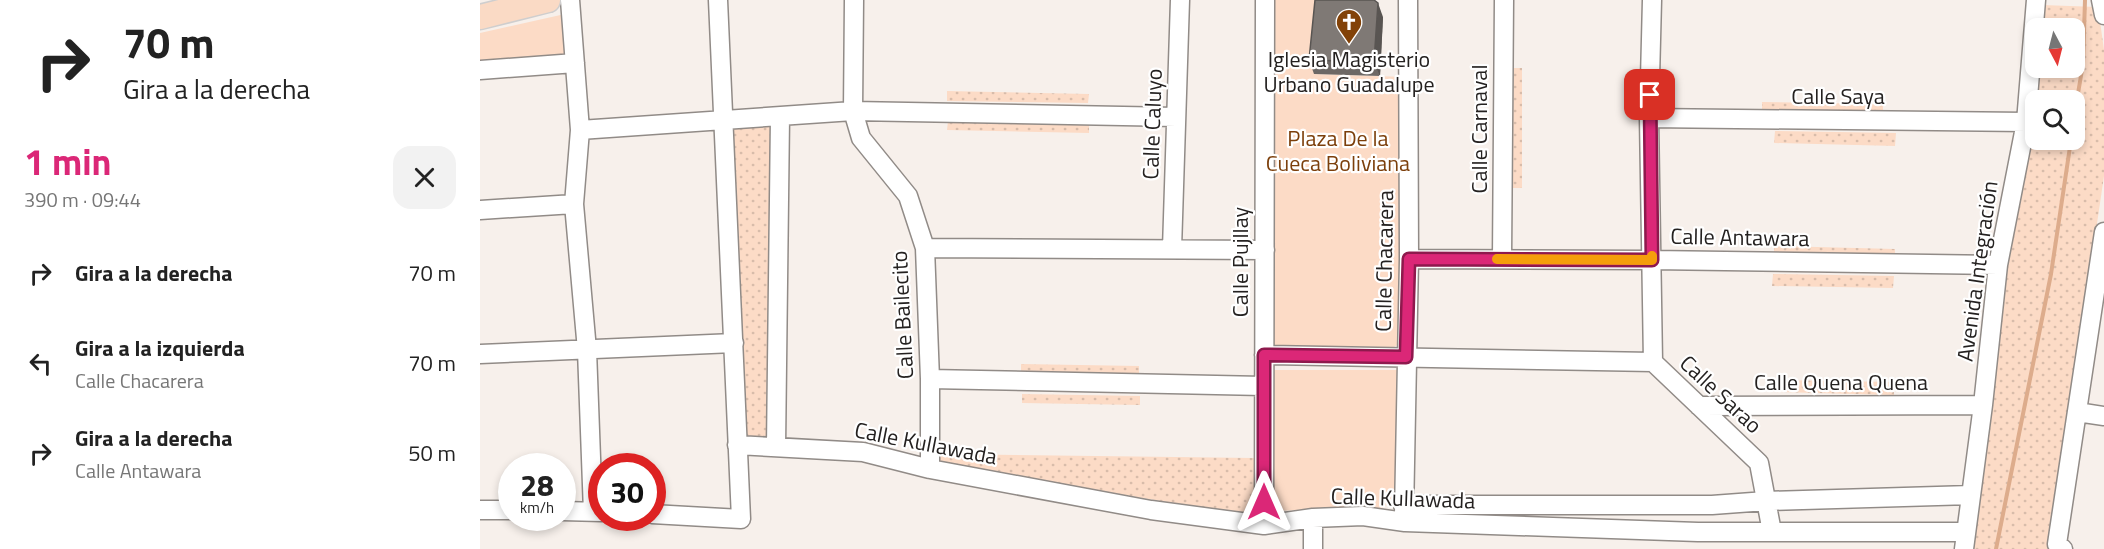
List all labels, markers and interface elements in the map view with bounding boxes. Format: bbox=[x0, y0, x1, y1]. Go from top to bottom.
church icon: Iglesia Magisterio Urbano Guadalupe bbox=[1334, 7, 1364, 45]
text: 70 m bbox=[123, 10, 215, 74]
north arrow bbox=[2025, 18, 2085, 78]
map controls bbox=[2025, 18, 2085, 150]
icon: right bbox=[24, 24, 102, 102]
place label: Iglesia Magisterio Urbano Guadalupe bbox=[1263, 42, 1435, 101]
street label: Calle Carnaval bbox=[1462, 65, 1496, 193]
text: Gira a la derecha bbox=[123, 68, 310, 109]
street label: Calle Caluyo bbox=[1133, 68, 1171, 180]
pin bbox=[1624, 69, 1675, 120]
icon: arrive bbox=[1633, 78, 1666, 111]
street label: Calle Saya bbox=[1791, 79, 1885, 113]
button: search bbox=[2025, 90, 2085, 150]
park label: Plaza De la Cueca Boliviana bbox=[1266, 121, 1410, 180]
text: 1 min bbox=[24, 134, 111, 189]
button: close bbox=[393, 146, 456, 209]
street label: Avenida Integración bbox=[1947, 178, 2007, 364]
text: 390 m · 09:44 bbox=[24, 184, 141, 215]
street label: Calle Chacarera bbox=[1366, 190, 1402, 332]
street label: Calle Pujllay bbox=[1223, 206, 1257, 317]
street label: Calle Antawara bbox=[1670, 219, 1810, 255]
street label: Calle Bailecito bbox=[882, 250, 922, 380]
text: Gira a la derecha bbox=[75, 256, 232, 290]
text: 70 m bbox=[408, 256, 456, 290]
icon: right bbox=[24, 257, 57, 290]
text: Gira a la izquierda bbox=[75, 331, 245, 365]
text: 70 m bbox=[408, 346, 456, 380]
icon: left bbox=[24, 347, 57, 380]
street label: Calle Sarao bbox=[1672, 347, 1770, 441]
text: Calle Chacarera bbox=[75, 365, 204, 396]
street label: Calle Quena Quena bbox=[1754, 365, 1928, 399]
street label: Calle Kullawada bbox=[852, 413, 1000, 473]
text: Gira a la derecha bbox=[75, 421, 232, 455]
text: 50 m bbox=[408, 436, 456, 470]
icon: right bbox=[24, 437, 57, 470]
speed limit sign: 30 bbox=[588, 453, 666, 531]
text: Calle Antawara bbox=[75, 455, 201, 486]
text: 28 bbox=[520, 462, 554, 508]
position arrow bbox=[1232, 470, 1296, 534]
street label: Calle Kullawada bbox=[1330, 478, 1476, 518]
text: km/h bbox=[520, 496, 554, 519]

